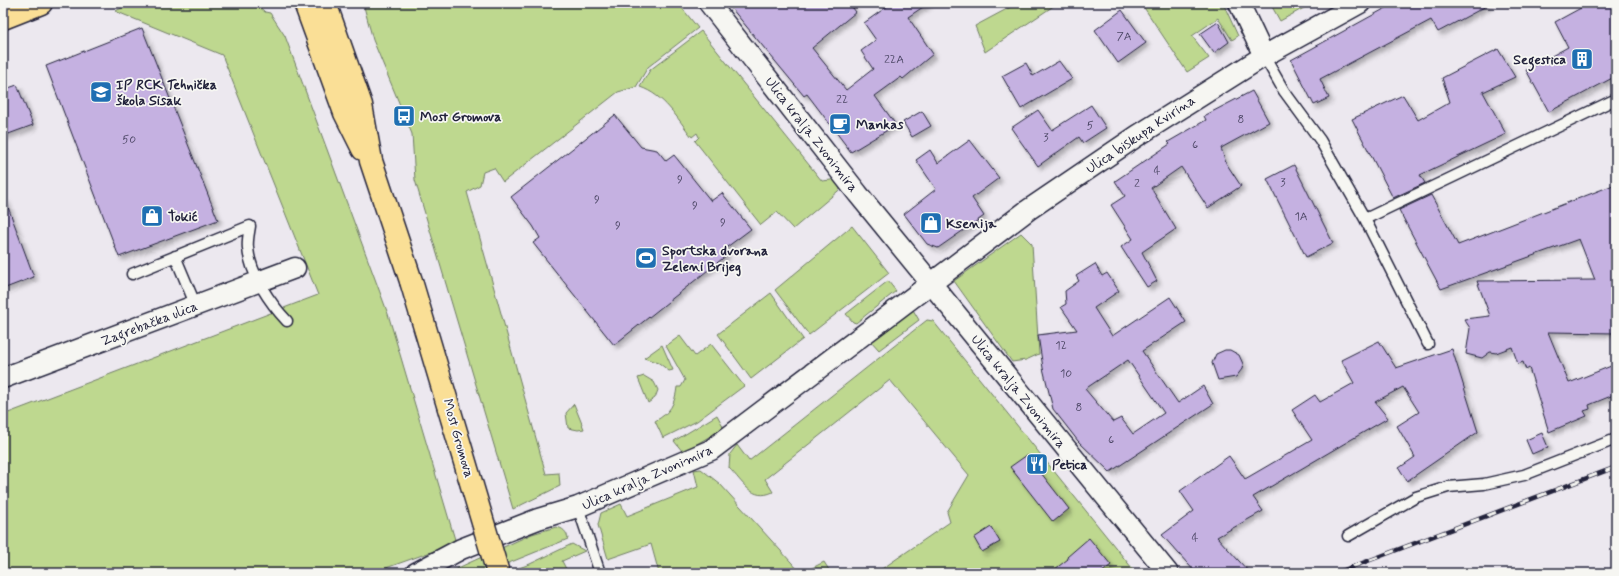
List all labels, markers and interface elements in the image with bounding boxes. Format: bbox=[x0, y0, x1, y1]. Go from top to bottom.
house number: 7A bbox=[1116, 29, 1132, 45]
building icon: Segestica bbox=[1569, 46, 1595, 72]
place label: Segestica bbox=[1513, 51, 1566, 72]
house number: 22A bbox=[884, 52, 904, 68]
street label: Ulica kralja Zvonimira bbox=[761, 73, 862, 196]
place label: IP RCK Tehnička škola Sisak bbox=[115, 76, 217, 110]
school or university icon: IP RCK Tehnička škola Sisak bbox=[88, 79, 114, 105]
house number: 22 bbox=[836, 92, 848, 108]
street label: Ulica biskupa Kvirina bbox=[1082, 92, 1199, 178]
bus stop icon: Most Gromova bbox=[391, 103, 417, 129]
place label: Most Gromova bbox=[420, 108, 501, 126]
cafe icon: Mankas bbox=[827, 111, 853, 137]
house number: 8 bbox=[1238, 112, 1244, 128]
place label: Mankas bbox=[856, 116, 904, 134]
house number: 5 bbox=[1086, 118, 1094, 134]
house number: 3 bbox=[1043, 130, 1049, 146]
house number: 50 bbox=[122, 132, 136, 148]
house number: 6 bbox=[1192, 137, 1198, 153]
house number: 4 bbox=[1154, 163, 1161, 179]
house number: 9 bbox=[677, 172, 683, 188]
house number: 3 bbox=[1280, 175, 1286, 191]
house number: 2 bbox=[1134, 176, 1140, 192]
house number: 9 bbox=[594, 192, 600, 208]
house number: 9 bbox=[692, 198, 698, 214]
shop icon: Tokić bbox=[139, 203, 165, 229]
place label: Tokić bbox=[168, 208, 198, 226]
house number: 1A bbox=[1294, 209, 1308, 225]
shop icon: Ksenija bbox=[918, 210, 944, 236]
house number: 9 bbox=[720, 215, 726, 231]
place label: Ksenija bbox=[946, 215, 997, 233]
house number: 9 bbox=[615, 218, 621, 234]
place label: Sportska dvorana Zeleni Brijeg bbox=[662, 242, 768, 277]
sports icon: Sportska dvorana Zeleni Brijeg bbox=[633, 245, 659, 271]
street label: Zagrebačka ulica bbox=[98, 297, 201, 353]
street label: Ulica kralja Zvonimira bbox=[967, 331, 1070, 452]
house number: 12 bbox=[1055, 338, 1067, 354]
house number: 10 bbox=[1060, 366, 1072, 382]
street label: Most Gromova bbox=[438, 397, 478, 480]
house number: 8 bbox=[1076, 400, 1082, 416]
house number: 6 bbox=[1108, 432, 1114, 448]
street label: Ulica kralja Zvonimira bbox=[579, 441, 716, 515]
restaurant icon: Petica bbox=[1024, 451, 1050, 477]
place label: Petica bbox=[1052, 456, 1087, 474]
house number: 4 bbox=[1192, 530, 1199, 546]

